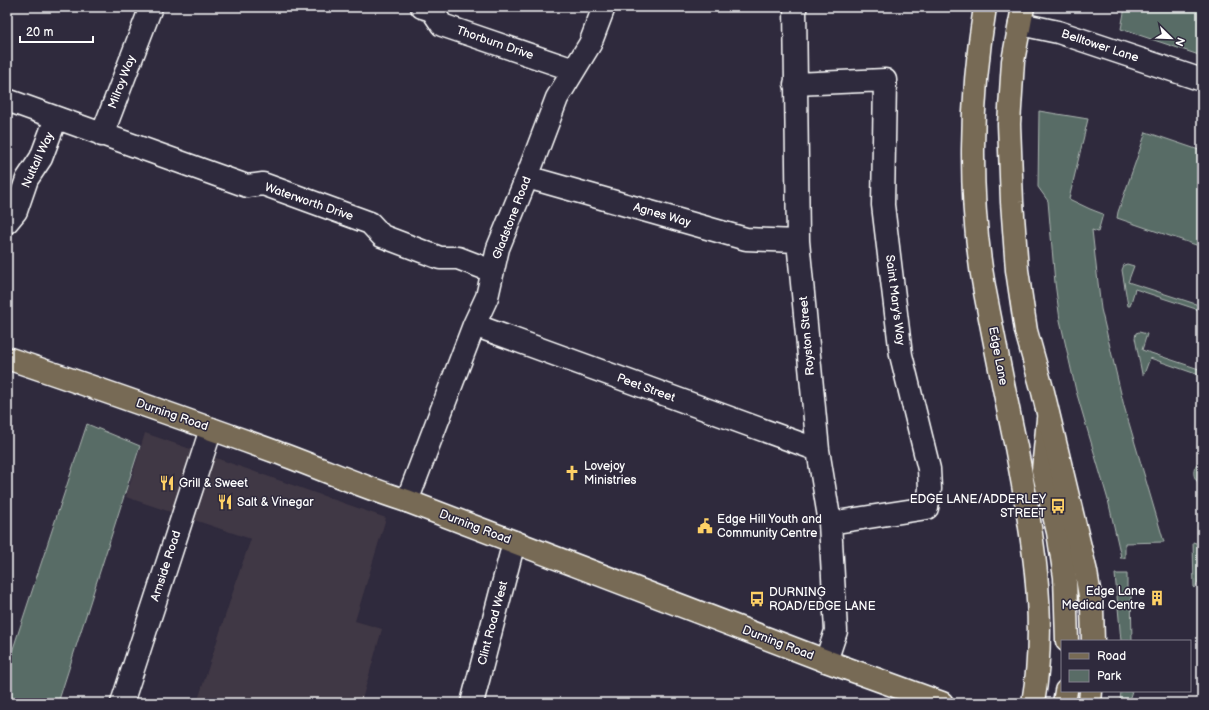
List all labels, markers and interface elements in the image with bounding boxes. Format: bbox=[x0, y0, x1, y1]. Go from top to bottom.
scale bar bbox=[20, 18, 93, 44]
north arrow bbox=[1151, 18, 1191, 58]
street label: Thorburn Drive bbox=[454, 23, 536, 63]
text: 20 m bbox=[26, 25, 53, 40]
street label: Belltower Lane bbox=[1059, 26, 1141, 66]
text: N bbox=[1172, 35, 1187, 48]
street label: Milroy Way bbox=[105, 52, 139, 111]
street label: Nuttall Way bbox=[19, 129, 58, 190]
street label: Gladstone Road bbox=[489, 174, 535, 262]
street label: Waterworth Drive bbox=[263, 180, 355, 224]
street label: Agnes Way bbox=[632, 200, 693, 231]
street label: Saint Mary's Way bbox=[882, 254, 908, 347]
street label: Royston Street bbox=[796, 296, 818, 376]
street label: Edge Lane bbox=[985, 325, 1011, 387]
street label: Peet Street bbox=[615, 371, 677, 406]
street label: Durning Road bbox=[134, 396, 210, 434]
place label: Lovejoy Ministries bbox=[584, 459, 637, 488]
church icon: Lovejoy Ministries bbox=[563, 464, 581, 482]
restaurant icon: Grill & Sweet bbox=[158, 474, 176, 492]
place label: Grill & Sweet bbox=[179, 476, 248, 491]
place label: EDGE LANE/ADDERLEY STREET bbox=[910, 492, 1047, 521]
restaurant icon: Salt & Vinegar bbox=[216, 493, 234, 511]
place label: Salt & Vinegar bbox=[237, 495, 314, 510]
bus stop icon: EDGE LANE/ADDERLEY STREET bbox=[1049, 497, 1067, 515]
street label: Durning Road bbox=[437, 507, 513, 548]
place label: Edge Hill Youth and Community Centre bbox=[717, 512, 822, 541]
public building icon: Edge Hill Youth and Community Centre bbox=[696, 517, 714, 535]
street label: Arnside Road bbox=[148, 529, 185, 603]
street label: Clint Road West bbox=[475, 579, 512, 667]
place label: Edge Lane Medical Centre bbox=[1061, 584, 1145, 613]
place label: DURNING ROAD/EDGE LANE bbox=[769, 585, 876, 614]
building icon: Edge Lane Medical Centre bbox=[1148, 589, 1166, 607]
bus stop icon: DURNING ROAD/EDGE LANE bbox=[748, 590, 766, 608]
street label: Durning Road bbox=[740, 623, 816, 664]
legend bbox=[1061, 640, 1191, 692]
text: Road bbox=[1097, 649, 1126, 664]
text: Park bbox=[1097, 669, 1121, 684]

